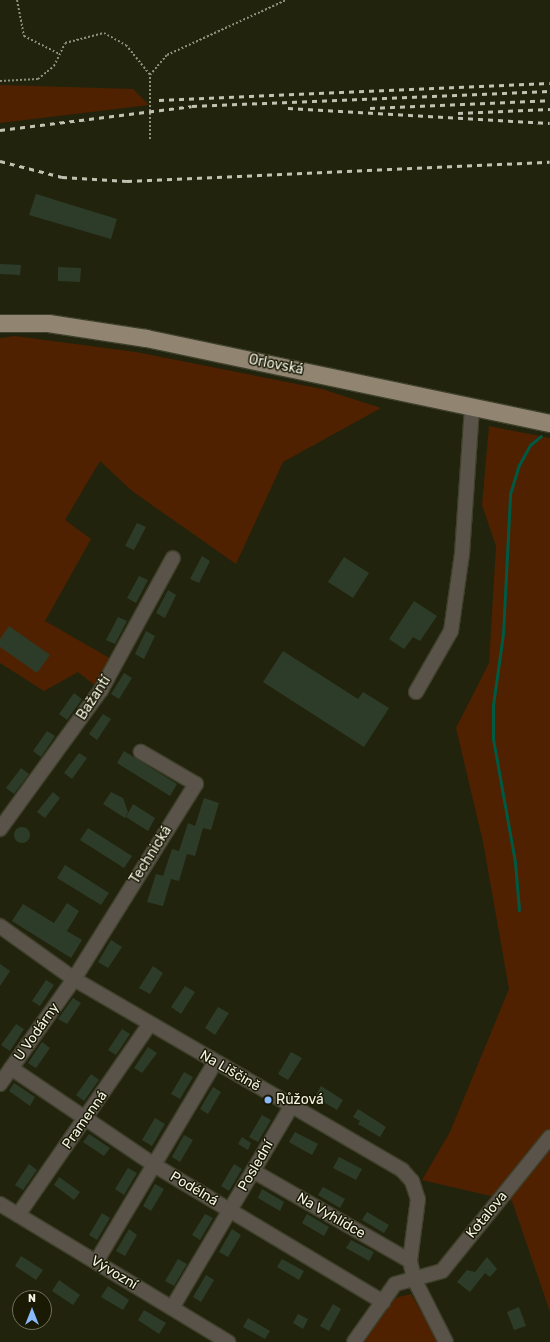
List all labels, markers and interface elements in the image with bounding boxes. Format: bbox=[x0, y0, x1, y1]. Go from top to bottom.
street label: Orlovská bbox=[247, 351, 305, 379]
street label: Bažantí bbox=[74, 673, 114, 723]
street label: Technická bbox=[127, 823, 175, 887]
street label: U Vodárny bbox=[11, 1000, 63, 1064]
street label: Na Liščině bbox=[197, 1047, 263, 1095]
street label: Pramenná bbox=[59, 1088, 111, 1152]
place label: Růžová bbox=[276, 1092, 324, 1108]
marker: Růžová bbox=[263, 1095, 273, 1105]
street label: Poslední bbox=[235, 1138, 277, 1194]
street label: Podélná bbox=[167, 1168, 221, 1210]
street label: Kotalova bbox=[463, 1188, 511, 1242]
street label: Na Vyhlídce bbox=[294, 1190, 368, 1242]
street label: Vývozní bbox=[88, 1253, 140, 1293]
north arrow bbox=[12, 1290, 52, 1330]
text: N bbox=[28, 1292, 36, 1305]

